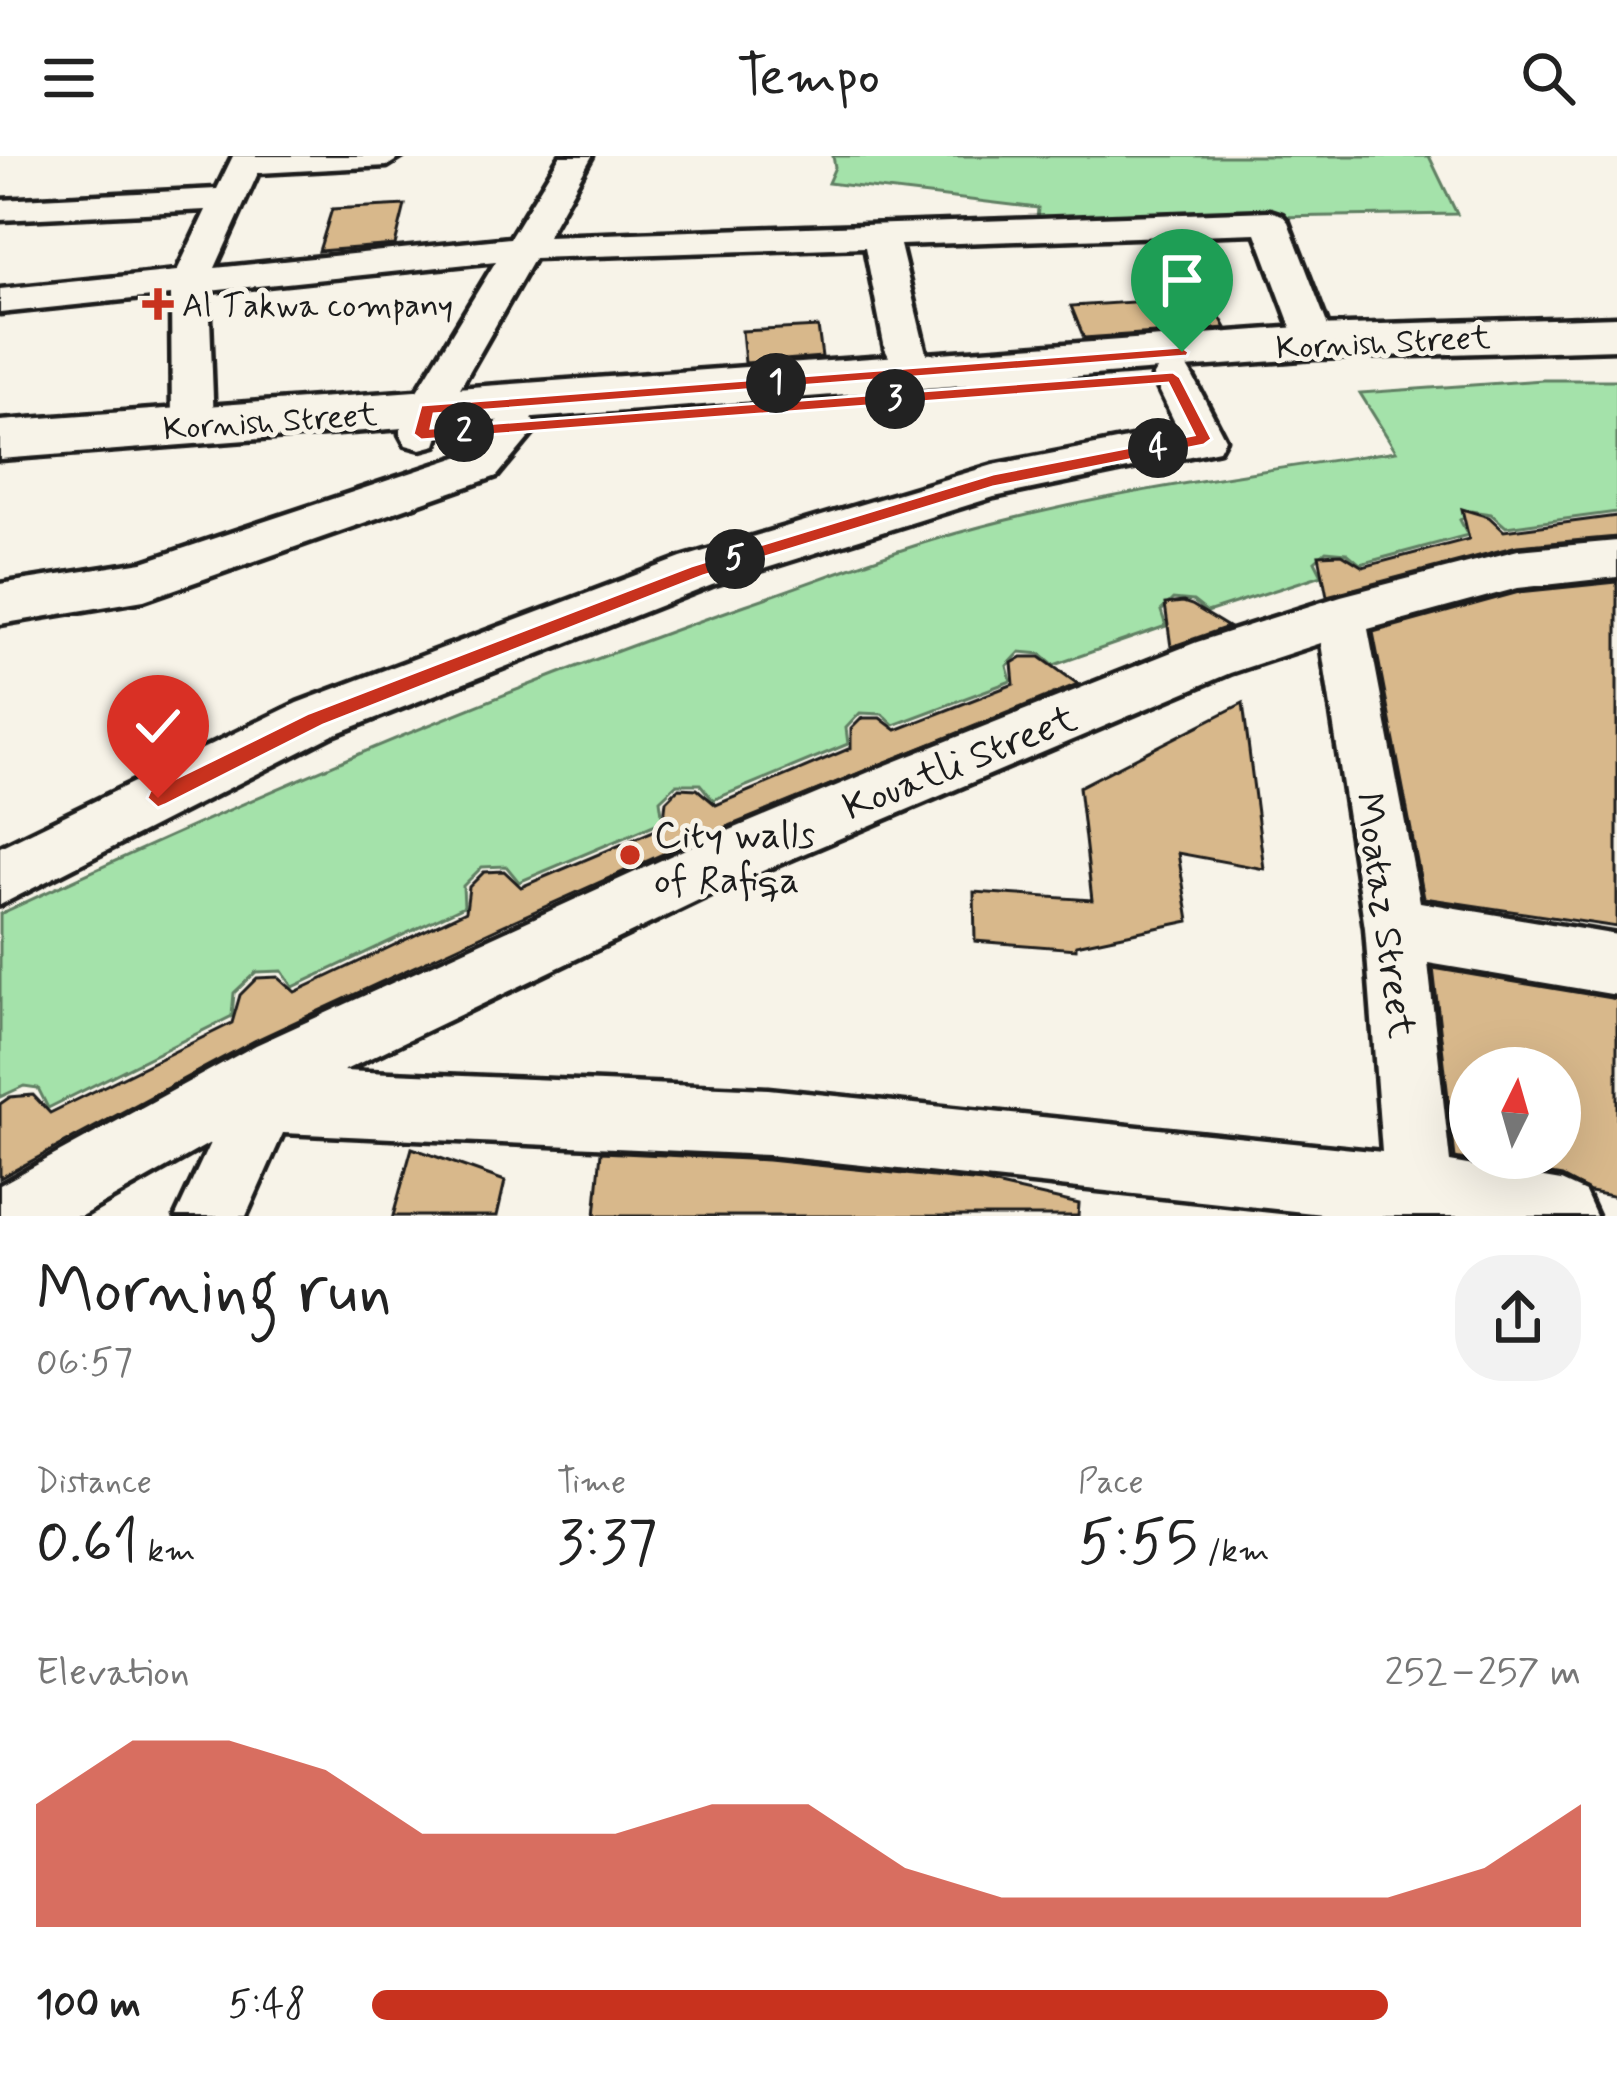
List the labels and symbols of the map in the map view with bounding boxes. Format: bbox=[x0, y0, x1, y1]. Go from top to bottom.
pin bbox=[1131, 229, 1233, 352]
place label: Al Takwa company bbox=[182, 285, 453, 329]
marker: Al Takwa company bbox=[145, 291, 171, 317]
street label: Kornish Street bbox=[1275, 316, 1491, 372]
pin: 1 bbox=[746, 353, 806, 413]
pin: 3 bbox=[865, 369, 925, 429]
street label: Kornish Street bbox=[162, 394, 379, 452]
pin: 2 bbox=[434, 402, 494, 462]
pin: 4 bbox=[1128, 418, 1188, 478]
pin: 5 bbox=[705, 529, 765, 589]
pin bbox=[107, 675, 209, 798]
street label: Kouatli Street bbox=[836, 694, 1085, 834]
street label: Moataz Street bbox=[1341, 789, 1426, 1042]
place label: City walls of Rafiqa bbox=[654, 811, 815, 907]
marker: City walls of Rafiqa bbox=[617, 842, 643, 868]
north arrow bbox=[1449, 1047, 1581, 1179]

